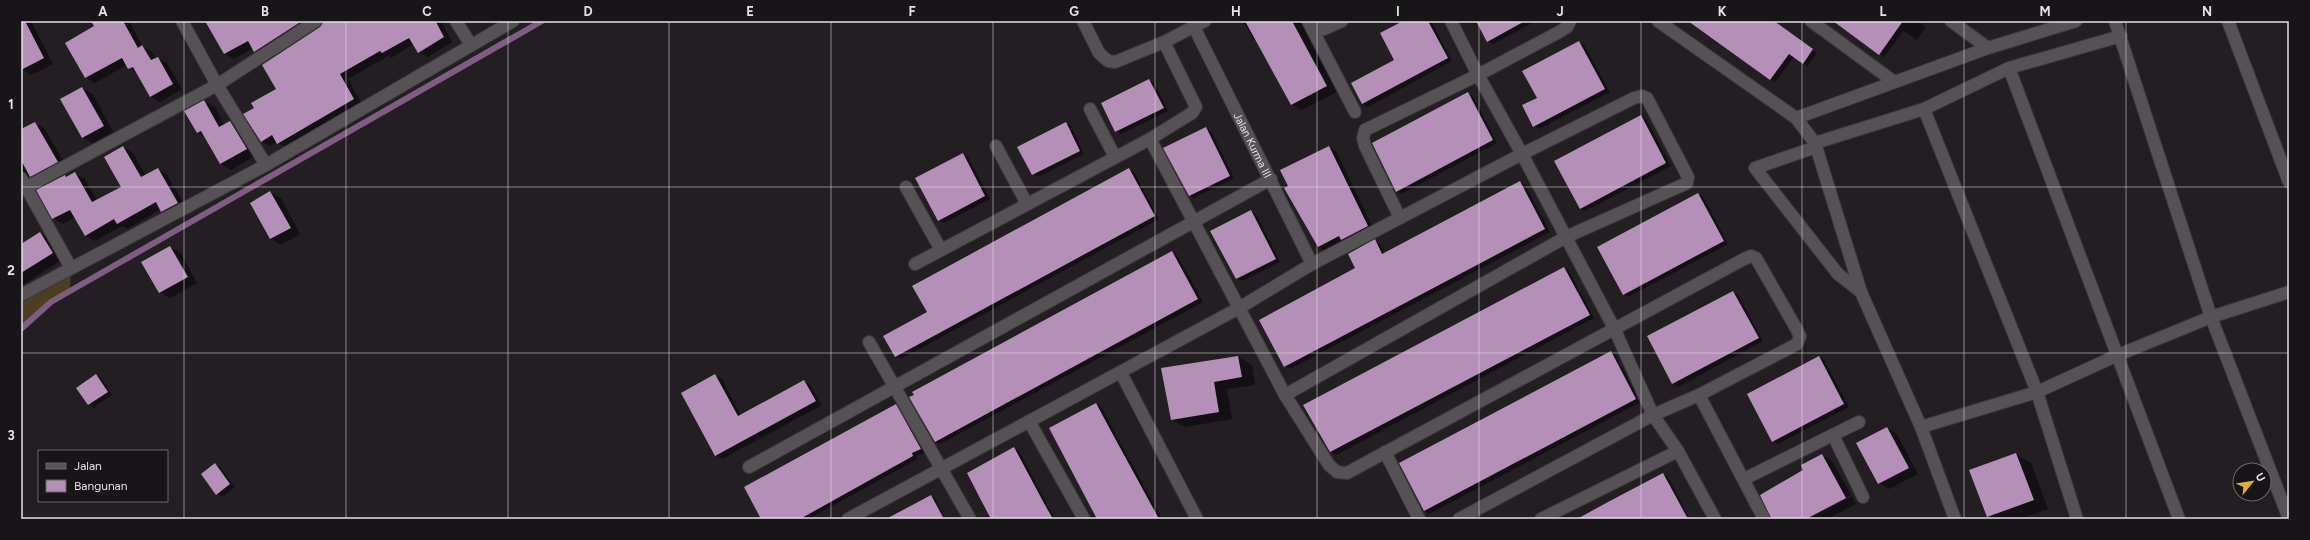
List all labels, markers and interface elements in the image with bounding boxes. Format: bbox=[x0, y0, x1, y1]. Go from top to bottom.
text: A bbox=[98, 4, 108, 19]
text: B bbox=[261, 4, 269, 19]
text: C bbox=[422, 4, 432, 19]
text: D bbox=[583, 4, 593, 19]
text: E bbox=[746, 4, 754, 19]
text: F bbox=[908, 4, 916, 19]
text: G bbox=[1069, 4, 1079, 19]
text: H bbox=[1231, 4, 1241, 19]
text: I bbox=[1396, 4, 1400, 19]
text: J bbox=[1556, 4, 1564, 19]
text: K bbox=[1718, 4, 1727, 19]
text: L bbox=[1880, 4, 1887, 19]
text: M bbox=[2039, 4, 2051, 19]
text: N bbox=[2202, 4, 2212, 19]
text: 1 bbox=[8, 97, 14, 112]
street label: Jalan Kurma III bbox=[1231, 111, 1274, 180]
text: 2 bbox=[7, 263, 15, 278]
text: 3 bbox=[7, 428, 15, 443]
legend bbox=[38, 450, 168, 502]
text: Jalan bbox=[74, 459, 102, 473]
north arrow bbox=[2232, 462, 2272, 502]
text: U bbox=[2253, 471, 2268, 484]
text: Bangunan bbox=[74, 479, 128, 493]

